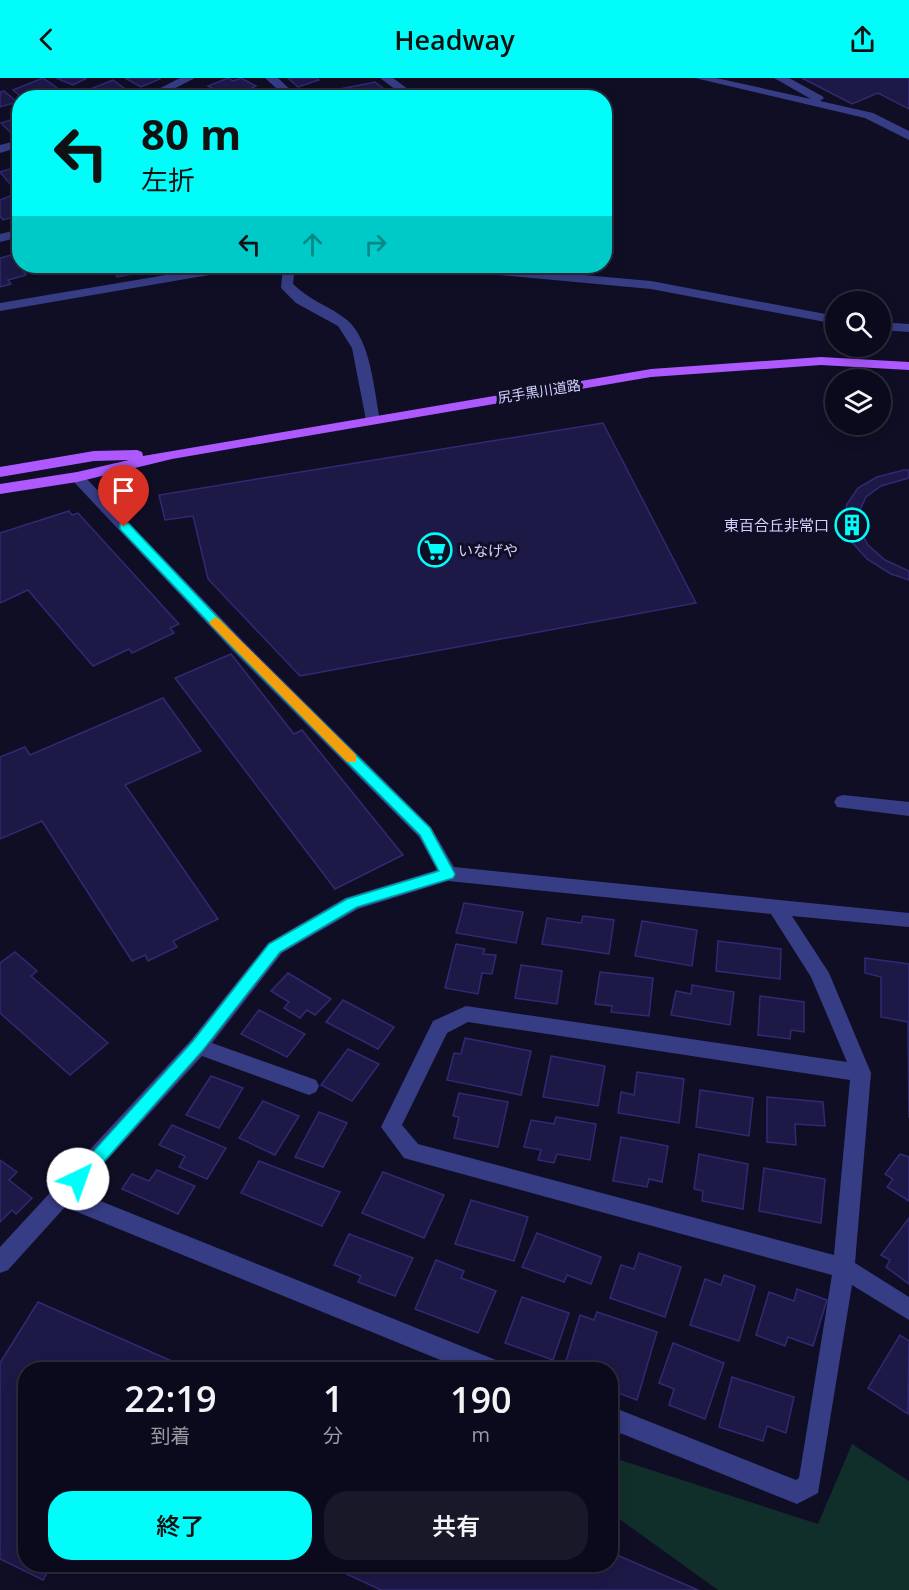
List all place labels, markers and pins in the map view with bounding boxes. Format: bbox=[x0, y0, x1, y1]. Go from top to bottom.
pin bbox=[98, 465, 149, 527]
building icon: 東百合丘非常口 bbox=[834, 507, 870, 543]
place label: 東百合丘非常口 bbox=[724, 515, 829, 535]
supermarket icon: いなげや bbox=[417, 532, 453, 568]
place label: いなげや bbox=[458, 540, 518, 560]

